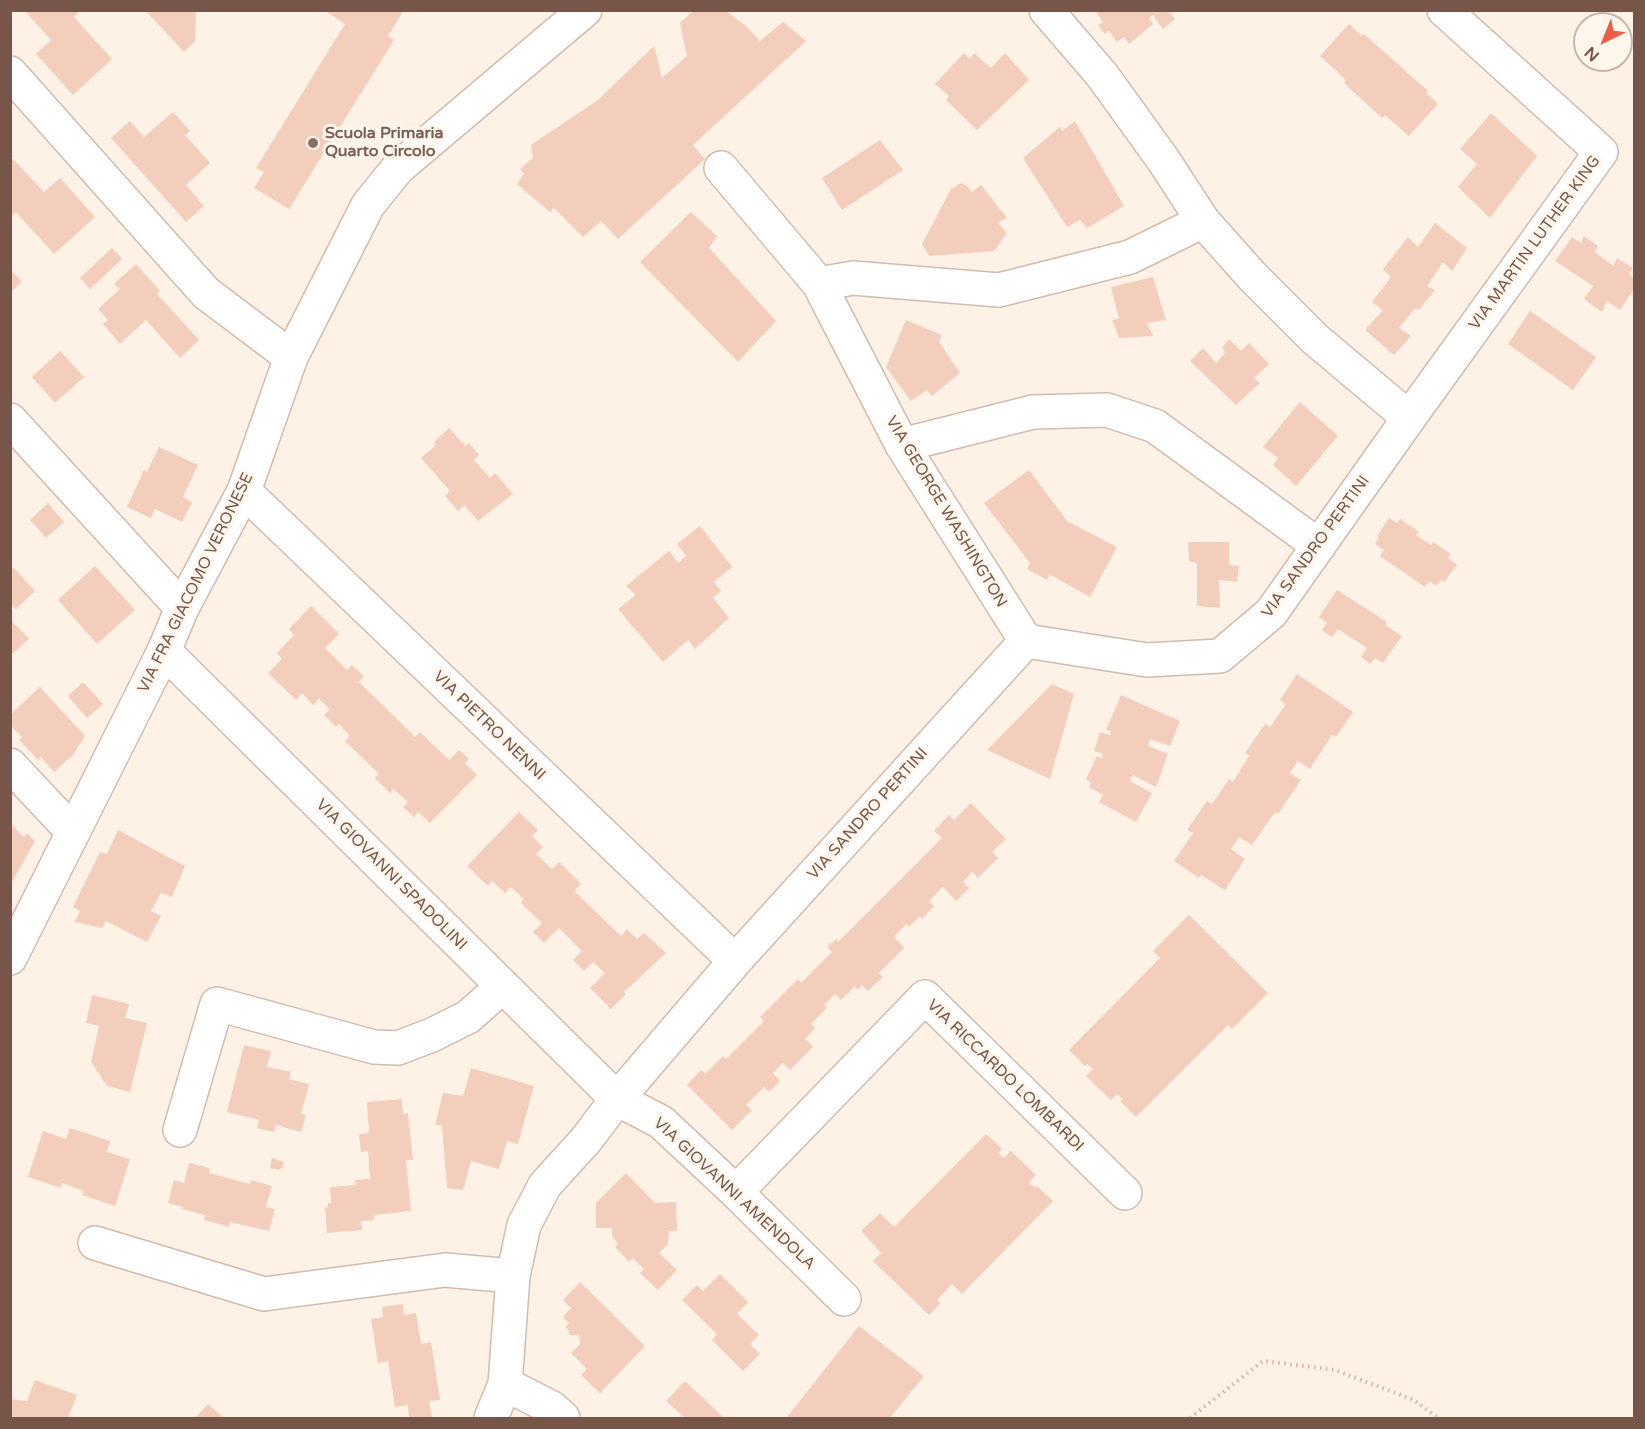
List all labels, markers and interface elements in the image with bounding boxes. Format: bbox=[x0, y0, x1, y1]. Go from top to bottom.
north arrow bbox=[1573, 12, 1633, 72]
text: N bbox=[1581, 42, 1604, 65]
place label: Scuola Primaria Quarto Circolo bbox=[325, 124, 444, 162]
marker: Scuola Primaria Quarto Circolo bbox=[306, 136, 320, 150]
street label: VIA MARTIN LUTHER KING bbox=[1465, 152, 1605, 334]
street label: VIA GEORGE WASHINGTON bbox=[881, 413, 1011, 611]
street label: VIA FRA GIACOMO VERONESE bbox=[134, 470, 258, 696]
street label: VIA SANDRO PERTINI bbox=[1258, 472, 1374, 622]
street label: VIA PIETRO NENNI bbox=[429, 667, 549, 785]
street label: VIA SANDRO PERTINI bbox=[804, 744, 932, 884]
street label: VIA GIOVANNI SPADOLINI bbox=[311, 795, 471, 955]
street label: VIA RICCARDO LOMBARDI bbox=[923, 996, 1087, 1156]
street label: VIA GIOVANNI AMENDOLA bbox=[649, 1114, 819, 1274]

